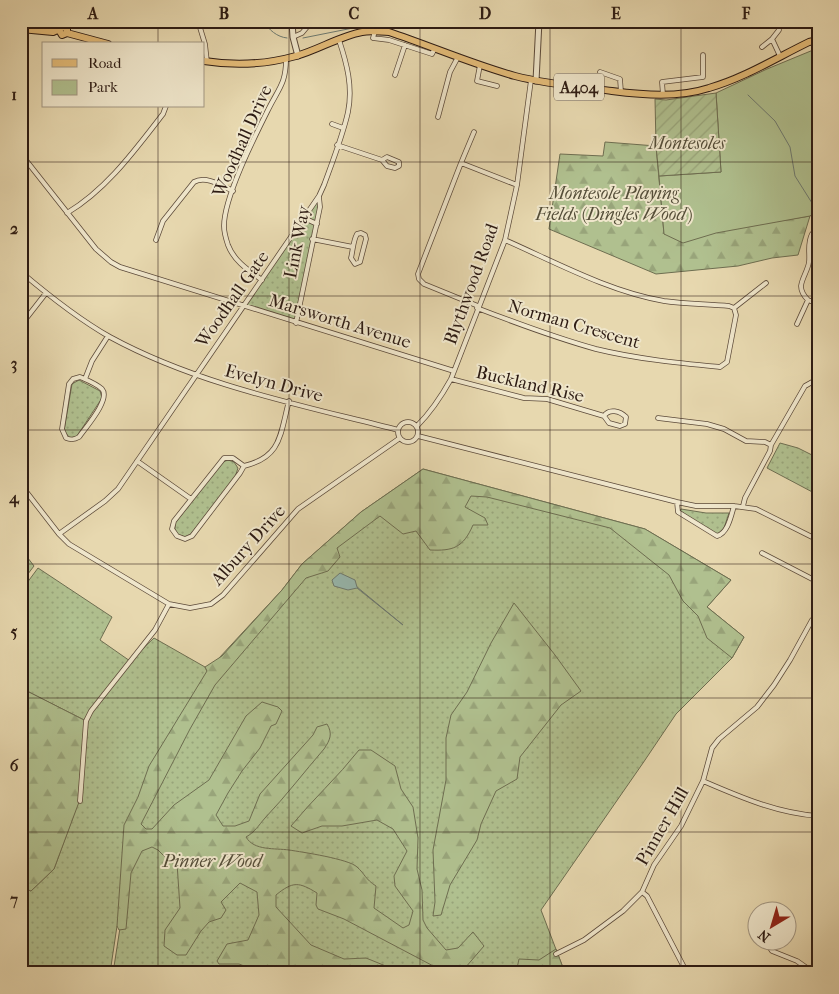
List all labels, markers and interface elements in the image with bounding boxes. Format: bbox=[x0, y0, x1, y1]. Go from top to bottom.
text: A bbox=[87, 4, 99, 23]
text: B bbox=[219, 4, 229, 23]
text: C bbox=[349, 4, 360, 23]
text: D bbox=[479, 4, 491, 23]
text: E bbox=[611, 4, 621, 23]
text: F bbox=[741, 4, 751, 23]
legend bbox=[42, 42, 205, 108]
text: Road bbox=[88, 54, 122, 72]
road number: A404 bbox=[554, 74, 604, 100]
text: Park bbox=[88, 78, 118, 96]
street label: Woodhall Drive bbox=[208, 82, 277, 202]
text: 1 bbox=[11, 85, 17, 104]
park label: Montesoles bbox=[647, 133, 726, 154]
park label: Montesole Playing Fields (Dingles Wood) bbox=[535, 183, 693, 225]
street label: Link Way bbox=[280, 202, 315, 280]
text: 2 bbox=[10, 219, 18, 238]
street label: Blythwood Road bbox=[440, 221, 503, 347]
street label: Woodhall Gate bbox=[191, 247, 274, 352]
street label: Marsworth Avenue bbox=[266, 290, 413, 353]
street label: Norman Crescent bbox=[505, 296, 643, 354]
text: 3 bbox=[11, 354, 17, 374]
street label: Evelyn Drive bbox=[223, 360, 325, 407]
street label: Buckland Rise bbox=[474, 362, 586, 407]
text: 4 bbox=[8, 488, 20, 508]
street label: Albury Drive bbox=[206, 501, 290, 591]
text: 5 bbox=[11, 622, 18, 641]
text: 6 bbox=[10, 756, 19, 775]
street label: Pinner Hill bbox=[632, 783, 693, 869]
park label: Pinner Wood bbox=[161, 851, 264, 872]
text: 7 bbox=[9, 890, 18, 909]
north arrow bbox=[746, 902, 796, 952]
text: N bbox=[755, 926, 774, 946]

